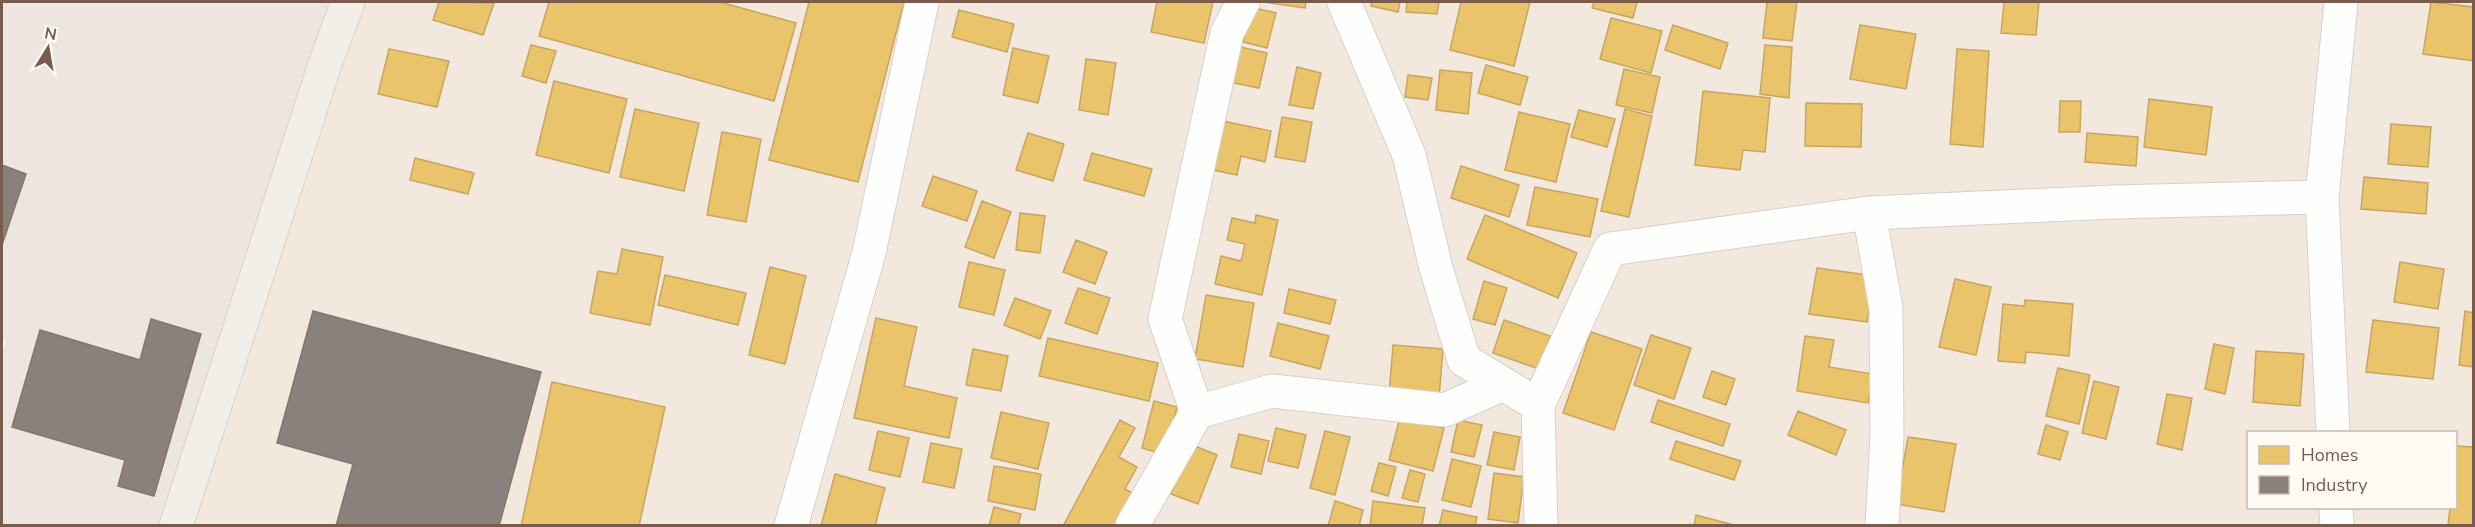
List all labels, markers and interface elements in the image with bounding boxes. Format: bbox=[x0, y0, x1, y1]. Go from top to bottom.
north arrow bbox=[18, 18, 78, 78]
text: N bbox=[43, 22, 59, 46]
legend bbox=[2247, 431, 2457, 509]
text: Homes bbox=[2301, 443, 2358, 467]
text: Industry bbox=[2301, 473, 2368, 497]

